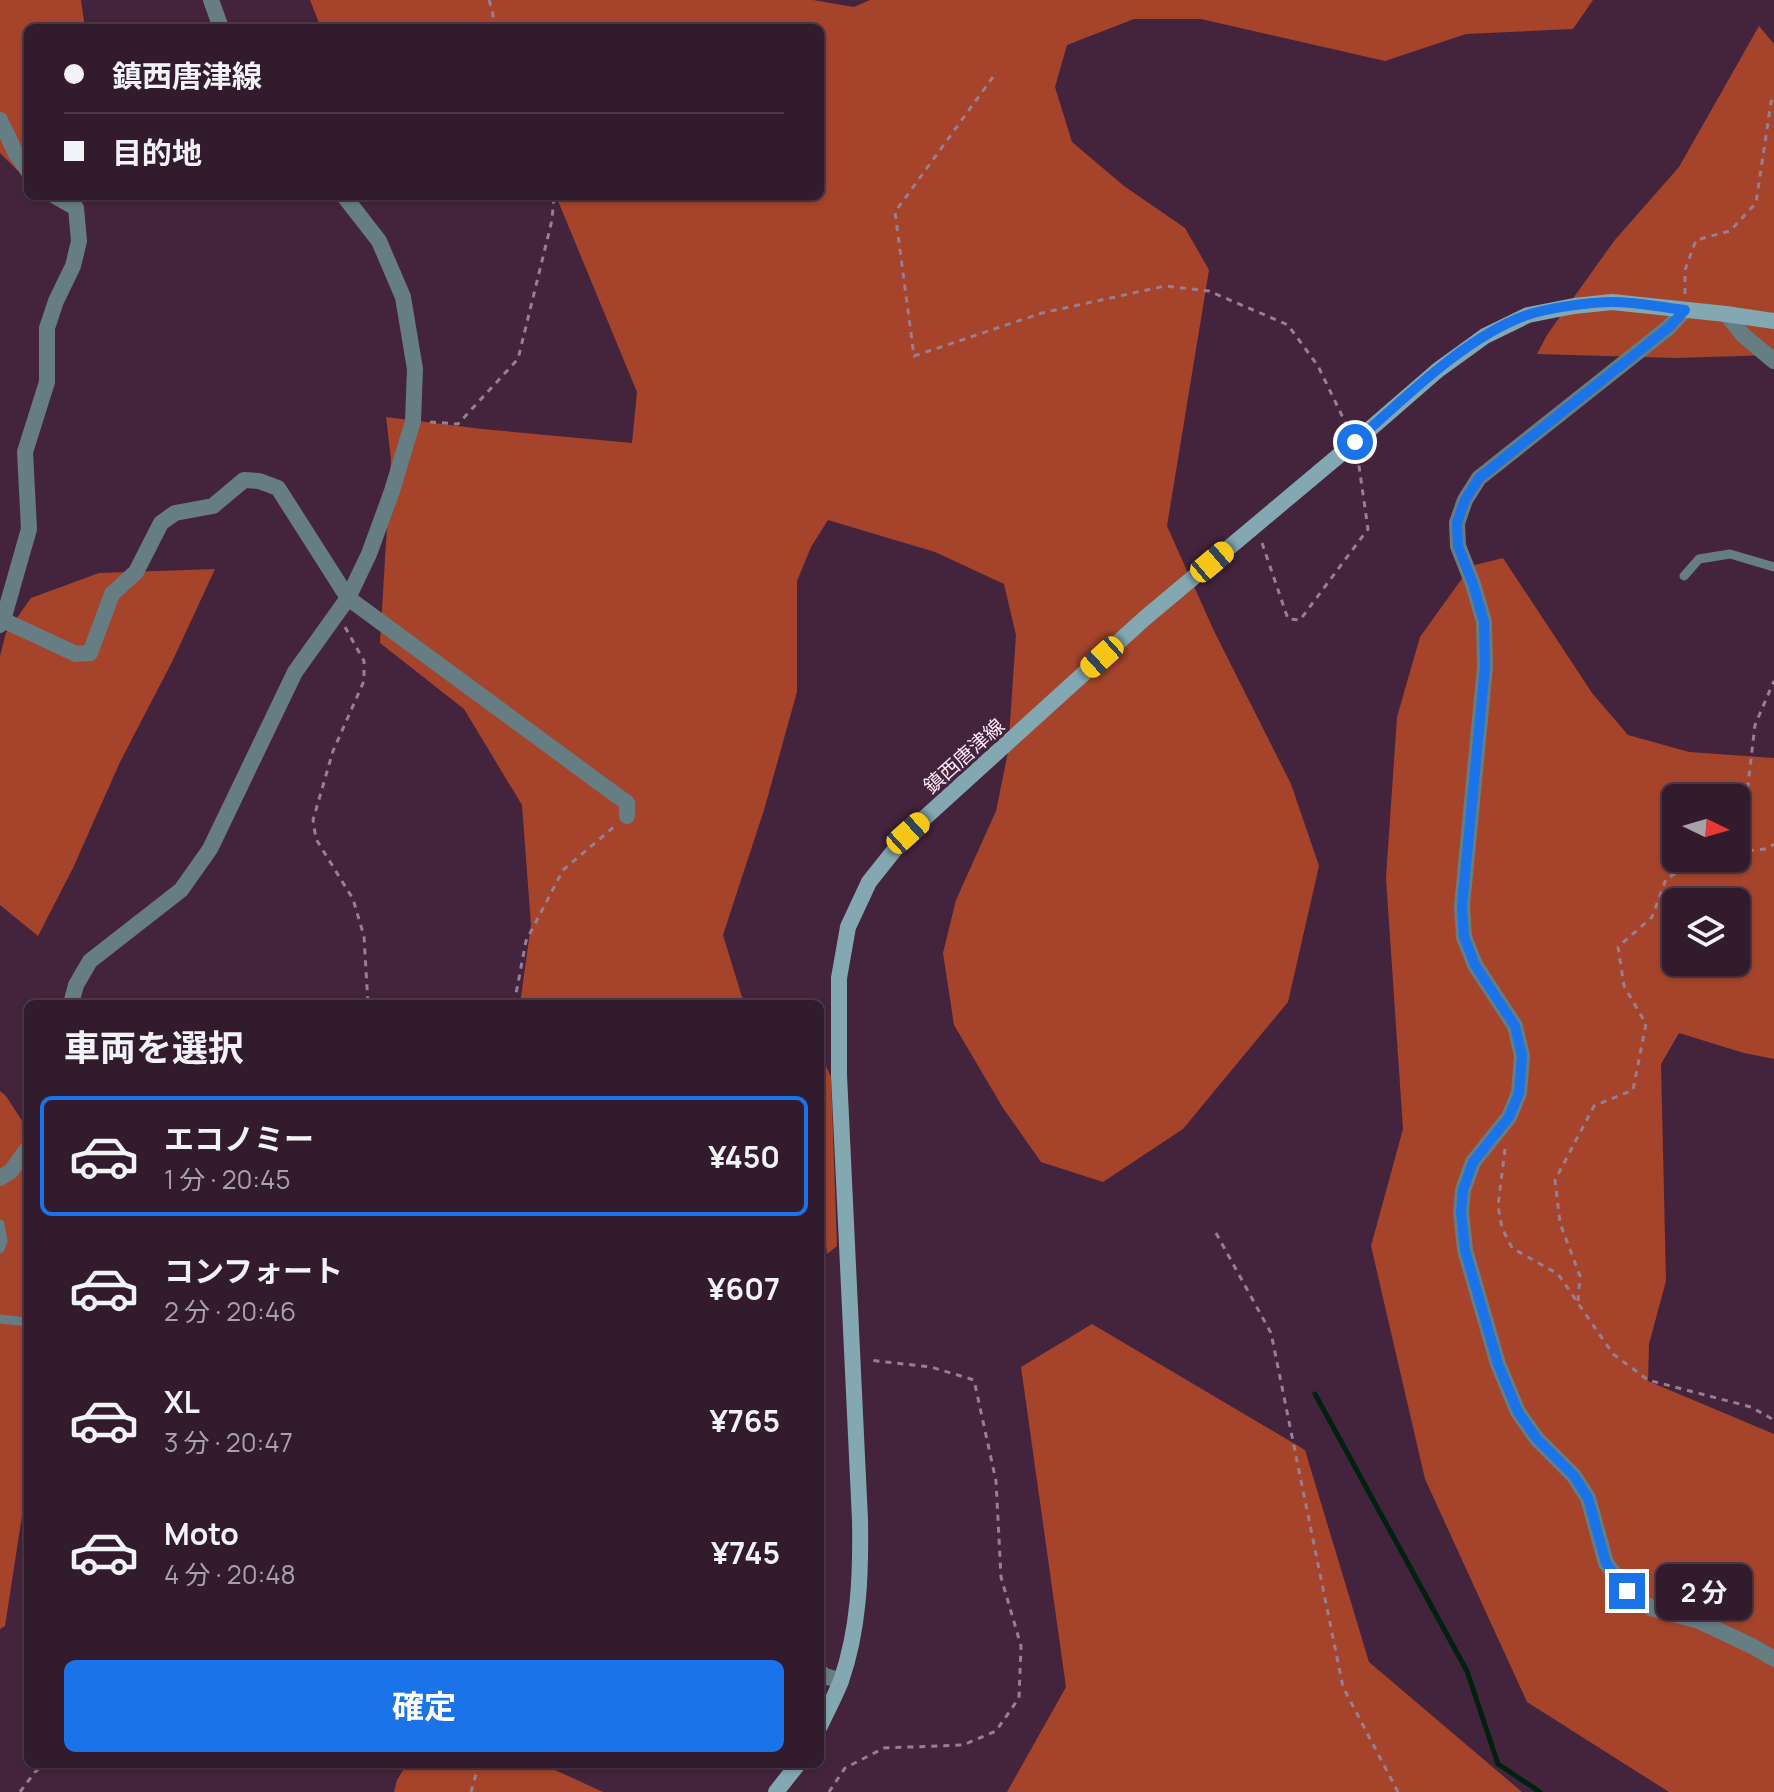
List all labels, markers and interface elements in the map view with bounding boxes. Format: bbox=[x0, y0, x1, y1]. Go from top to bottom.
text: 鎮西唐津線 bbox=[112, 55, 262, 96]
text: 目的地 bbox=[112, 132, 202, 173]
route start bbox=[1337, 424, 1373, 460]
car bbox=[1186, 537, 1238, 587]
car bbox=[1076, 632, 1128, 682]
street label: 鎮西唐津線 bbox=[917, 712, 1010, 799]
north arrow bbox=[1662, 784, 1750, 872]
map controls bbox=[1662, 784, 1750, 976]
car bbox=[882, 808, 934, 858]
button: layers bbox=[1662, 888, 1750, 976]
text: 車両を選択 bbox=[64, 1023, 244, 1072]
text: エコノミー bbox=[164, 1118, 314, 1159]
icon: car bbox=[68, 1120, 140, 1192]
text: ¥450 bbox=[708, 1136, 780, 1177]
text: 1 分 · 20:45 bbox=[164, 1161, 290, 1197]
text: コンフォート bbox=[164, 1250, 343, 1291]
icon: car bbox=[68, 1252, 140, 1324]
text: ¥607 bbox=[707, 1268, 780, 1309]
text: 2 分 · 20:46 bbox=[164, 1293, 296, 1329]
text: XL bbox=[164, 1381, 200, 1422]
icon: car bbox=[68, 1384, 140, 1456]
text: ¥765 bbox=[709, 1400, 780, 1441]
text: 3 分 · 20:47 bbox=[164, 1424, 293, 1460]
text: Moto bbox=[164, 1513, 239, 1554]
icon: car bbox=[68, 1516, 140, 1588]
text: ¥745 bbox=[711, 1532, 780, 1573]
text: 4 分 · 20:48 bbox=[164, 1556, 296, 1592]
callout: 2 分 bbox=[1655, 1563, 1751, 1619]
route end bbox=[1609, 1573, 1645, 1609]
text: 2 分 bbox=[1681, 1574, 1727, 1610]
button: 確定 bbox=[64, 1660, 784, 1752]

